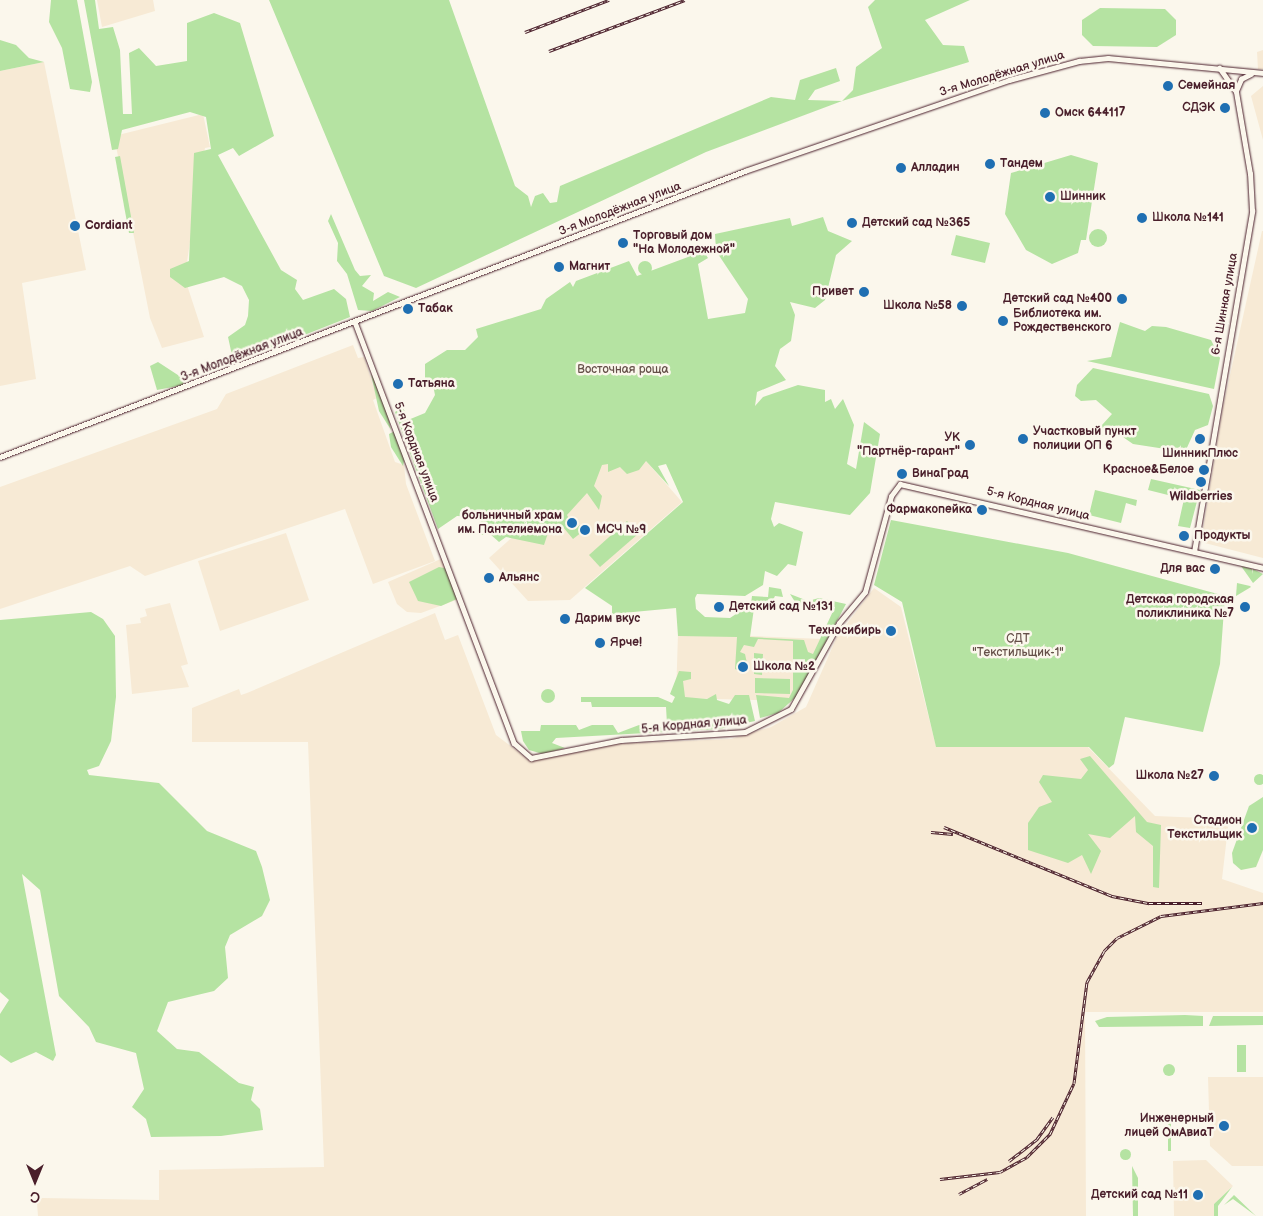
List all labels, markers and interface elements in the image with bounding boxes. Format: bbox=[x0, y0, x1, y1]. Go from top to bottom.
street label: 3-я Молодёжная улица bbox=[938, 48, 1066, 100]
place label: Семейная bbox=[1178, 79, 1235, 93]
marker: Семейная bbox=[1162, 80, 1174, 92]
place label: СДЭК bbox=[1182, 101, 1215, 115]
marker: СДЭК bbox=[1219, 102, 1231, 114]
place label: Омск 644117 bbox=[1055, 106, 1125, 120]
marker: Омск 644117 bbox=[1039, 107, 1051, 119]
place label: Тандем bbox=[1000, 157, 1043, 171]
marker: Тандем bbox=[984, 158, 996, 170]
place label: Алладин bbox=[911, 161, 960, 175]
marker: Алладин bbox=[895, 162, 907, 174]
street label: 3-я Молодёжная улица bbox=[557, 179, 683, 239]
place label: Шинник bbox=[1060, 190, 1106, 204]
marker: Шинник bbox=[1044, 191, 1056, 203]
place label: Школа №141 bbox=[1152, 211, 1224, 225]
marker: Школа №141 bbox=[1136, 212, 1148, 224]
place label: Детский сад №365 bbox=[862, 216, 970, 230]
marker: Детский сад №365 bbox=[846, 217, 858, 229]
place label: Cordiant bbox=[85, 219, 132, 233]
marker: Cordiant bbox=[69, 220, 81, 232]
place label: Торговый дом "На Молодежной" bbox=[633, 229, 735, 257]
marker: Торговый дом "На Молодежной" bbox=[617, 237, 629, 249]
street label: 6-я Шинная улица bbox=[1209, 252, 1241, 356]
place label: Магнит bbox=[569, 260, 610, 274]
marker: Магнит bbox=[553, 261, 565, 273]
place label: Привет bbox=[812, 285, 854, 299]
marker: Привет bbox=[858, 286, 870, 298]
place label: Детский сад №400 bbox=[1003, 292, 1112, 306]
marker: Детский сад №400 bbox=[1116, 293, 1128, 305]
place label: Школа №58 bbox=[883, 299, 952, 313]
marker: Школа №58 bbox=[956, 300, 968, 312]
place label: Табак bbox=[418, 302, 453, 316]
marker: Табак bbox=[402, 303, 414, 315]
place label: Библиотека им. Рождественского bbox=[1013, 307, 1111, 335]
marker: Библиотека им. Рождественского bbox=[997, 315, 1009, 327]
street label: 3-я Молодёжная улица bbox=[179, 325, 305, 385]
park label: Восточная роща bbox=[577, 363, 669, 377]
place label: Татьяна bbox=[408, 377, 455, 391]
marker: Татьяна bbox=[392, 378, 404, 390]
street label: 5-я Кордная улица bbox=[390, 400, 442, 504]
place label: Участковый пункт полиции ОП 6 bbox=[1033, 425, 1136, 453]
place label: УК "Партнёр-гарант" bbox=[857, 431, 960, 459]
marker: Участковый пункт полиции ОП 6 bbox=[1017, 433, 1029, 445]
marker: ШинникПлюс bbox=[1194, 433, 1206, 445]
marker: УК "Партнёр-гарант" bbox=[964, 439, 976, 451]
place label: ШинникПлюс bbox=[1162, 447, 1238, 461]
place label: Красное&Белое bbox=[1103, 463, 1194, 477]
marker: Красное&Белое bbox=[1198, 464, 1210, 476]
place label: ВинаГрад bbox=[912, 467, 968, 481]
marker: ВинаГрад bbox=[896, 468, 908, 480]
marker: Wildberries bbox=[1195, 476, 1207, 488]
street label: 5-я Кордная улица bbox=[985, 484, 1091, 524]
place label: Wildberries bbox=[1170, 490, 1232, 504]
place label: Фармакопейка bbox=[887, 503, 972, 517]
marker: Фармакопейка bbox=[976, 504, 988, 516]
place label: больничный храм им. Пантелиемона bbox=[457, 509, 562, 537]
marker: больничный храм им. Пантелиемона bbox=[566, 517, 578, 529]
marker: МСЧ №9 bbox=[578, 523, 592, 537]
place label: МСЧ №9 bbox=[596, 523, 646, 537]
place label: Продукты bbox=[1194, 529, 1251, 543]
marker: Продукты bbox=[1178, 530, 1190, 542]
place label: Для вас bbox=[1160, 562, 1205, 576]
marker: Для вас bbox=[1209, 563, 1221, 575]
place label: Альянс bbox=[499, 571, 539, 585]
marker: Альянс bbox=[483, 572, 495, 584]
place label: Детская городская поликлиника №7 bbox=[1126, 593, 1234, 621]
place label: Детский сад №131 bbox=[729, 600, 833, 614]
marker: Детская городская поликлиника №7 bbox=[1238, 600, 1252, 614]
marker: Детский сад №131 bbox=[713, 601, 725, 613]
place label: Дарим вкус bbox=[575, 612, 640, 626]
marker: Дарим вкус bbox=[559, 613, 571, 625]
place label: Техносибирь bbox=[808, 624, 881, 638]
marker: Техносибирь bbox=[885, 625, 897, 637]
park label: СДТ "Текстильщик-1" bbox=[972, 632, 1064, 660]
place label: Ярче! bbox=[610, 636, 642, 650]
marker: Ярче! bbox=[594, 637, 606, 649]
place label: Школа №2 bbox=[753, 660, 815, 674]
marker: Школа №2 bbox=[737, 661, 749, 673]
street label: 5-я Кордная улица bbox=[641, 713, 747, 737]
place label: Школа №27 bbox=[1136, 769, 1204, 783]
marker: Школа №27 bbox=[1208, 770, 1220, 782]
place label: Стадион Текстильщик bbox=[1167, 814, 1242, 842]
marker: Стадион Текстильщик bbox=[1246, 822, 1258, 834]
place label: Инженерный лицей ОмАвиаТ bbox=[1125, 1112, 1214, 1140]
marker: Инженерный лицей ОмАвиаТ bbox=[1218, 1120, 1230, 1132]
north arrow bbox=[10, 1156, 60, 1206]
text: С bbox=[30, 1188, 40, 1205]
place label: Детский сад №11 bbox=[1091, 1188, 1188, 1202]
marker: Детский сад №11 bbox=[1192, 1189, 1204, 1201]

